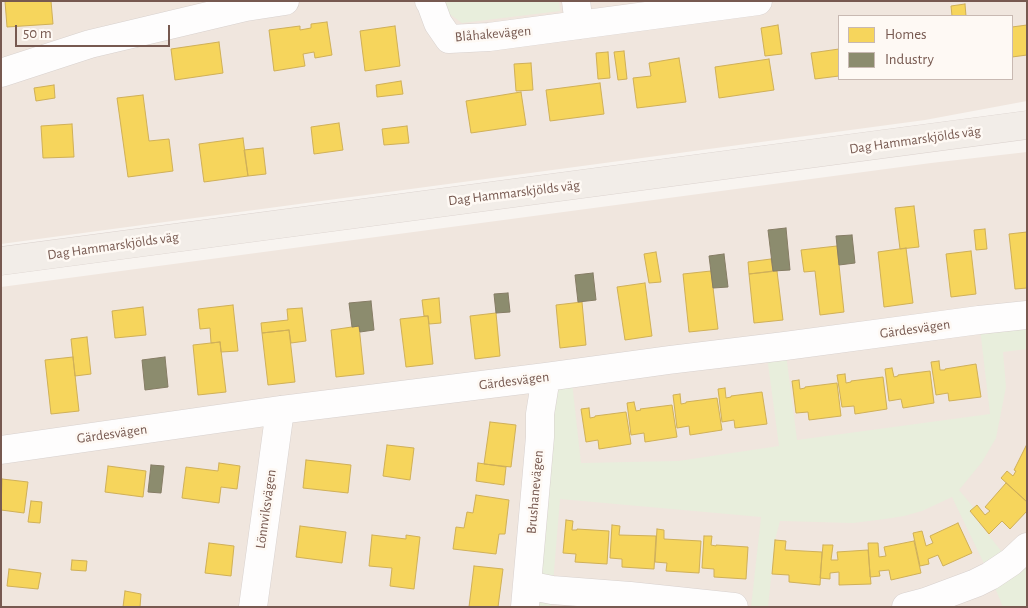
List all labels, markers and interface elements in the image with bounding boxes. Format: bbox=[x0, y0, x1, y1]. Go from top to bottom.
scale bar bbox=[18, 15, 172, 47]
legend bbox=[838, 15, 1013, 80]
street label: Blåhakevägen bbox=[454, 22, 532, 46]
text: 50 m bbox=[23, 26, 52, 41]
text: Homes bbox=[885, 27, 927, 42]
text: Industry bbox=[885, 52, 934, 67]
street label: Dag Hammarskjölds väg bbox=[848, 122, 982, 158]
street label: Dag Hammarskjölds väg bbox=[447, 177, 581, 209]
street label: Dag Hammarskjölds väg bbox=[46, 228, 180, 264]
street label: Gärdesvägen bbox=[879, 316, 951, 342]
street label: Gärdesvägen bbox=[478, 368, 550, 394]
street label: Gärdesvägen bbox=[76, 421, 148, 447]
street label: Brushanevägen bbox=[523, 449, 547, 535]
street label: Lönnviksvägen bbox=[252, 468, 280, 550]

